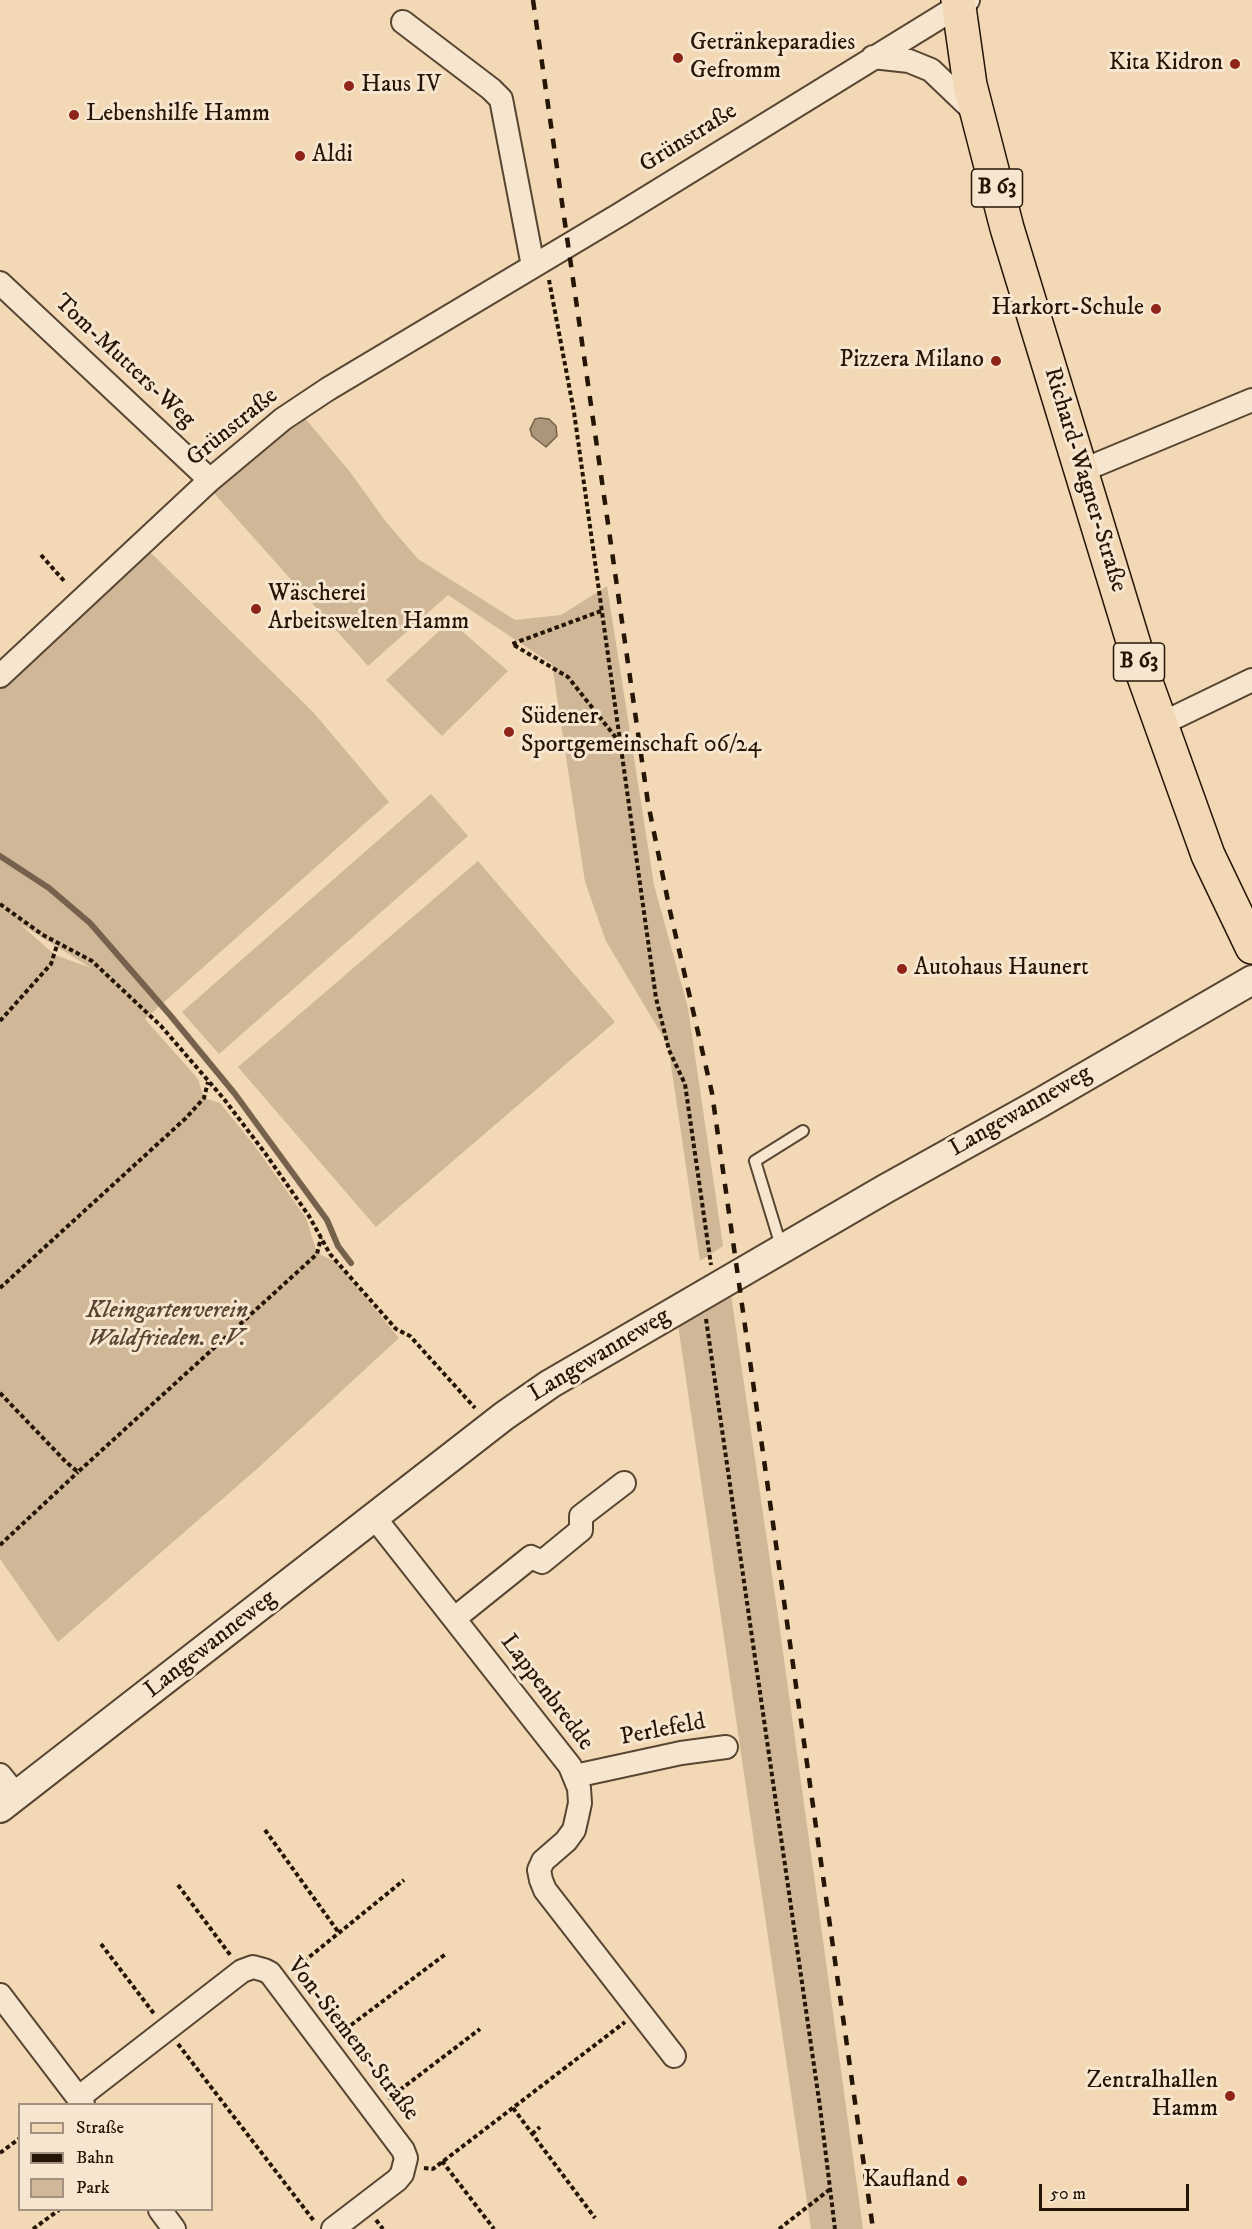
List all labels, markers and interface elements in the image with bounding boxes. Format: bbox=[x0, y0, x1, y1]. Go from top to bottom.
place label: Getränkeparadies Gefromm bbox=[690, 30, 855, 86]
place label: Kita Kidron bbox=[1109, 50, 1223, 78]
marker: Getränkeparadies Gefromm bbox=[671, 51, 685, 65]
marker: Kita Kidron bbox=[1228, 57, 1242, 71]
place label: Haus IV bbox=[361, 72, 441, 100]
marker: Haus IV bbox=[342, 79, 356, 93]
street label: Grünstraße bbox=[635, 98, 743, 180]
place label: Lebenshilfe Hamm bbox=[86, 101, 270, 129]
marker: Lebenshilfe Hamm bbox=[67, 108, 81, 122]
place label: Aldi bbox=[312, 142, 353, 170]
marker: Aldi bbox=[293, 149, 307, 163]
road number: B 63 bbox=[972, 169, 1022, 207]
street label: Tom-Mutters-Weg bbox=[47, 289, 201, 435]
place label: Harkort-Schule bbox=[991, 295, 1144, 323]
marker: Harkort-Schule bbox=[1149, 302, 1163, 316]
place label: Pizzera Milano bbox=[839, 347, 984, 375]
marker: Pizzera Milano bbox=[989, 354, 1003, 368]
street label: Richard-Wagner-Straße bbox=[1036, 364, 1132, 596]
street label: Grünstraße bbox=[182, 382, 284, 474]
place label: Wäscherei Arbeitswelten Hamm bbox=[268, 581, 469, 637]
marker: Wäscherei Arbeitswelten Hamm bbox=[249, 602, 263, 616]
road number: B 63 bbox=[1114, 643, 1164, 681]
place label: Südener Sportgemeinschaft 06/24 bbox=[521, 704, 761, 760]
marker: Südener Sportgemeinschaft 06/24 bbox=[502, 725, 516, 739]
place label: Autohaus Haunert bbox=[914, 955, 1089, 983]
marker: Autohaus Haunert bbox=[895, 962, 909, 976]
street label: Langewanneweg bbox=[945, 1060, 1097, 1164]
park label: Kleingartenverein Waldfrieden. e.V. bbox=[86, 1298, 248, 1354]
street label: Langewanneweg bbox=[524, 1303, 676, 1409]
street label: Langewanneweg bbox=[139, 1585, 283, 1705]
street label: Lappenbredde bbox=[493, 1629, 599, 1757]
street label: Perlefeld bbox=[618, 1709, 708, 1753]
street label: Von-Siemens-Straße bbox=[280, 1953, 424, 2127]
place label: Zentralhallen Hamm bbox=[1087, 2068, 1218, 2124]
marker: Zentralhallen Hamm bbox=[1223, 2089, 1237, 2103]
legend bbox=[18, 2103, 213, 2211]
text: Straße bbox=[76, 2117, 124, 2139]
text: Bahn bbox=[76, 2147, 114, 2169]
place label: Kaufland bbox=[863, 2167, 950, 2195]
scale bar bbox=[1042, 2172, 1192, 2210]
marker: Kaufland bbox=[955, 2174, 969, 2188]
text: Park bbox=[76, 2177, 110, 2199]
text: 50 m bbox=[1050, 2183, 1086, 2205]

